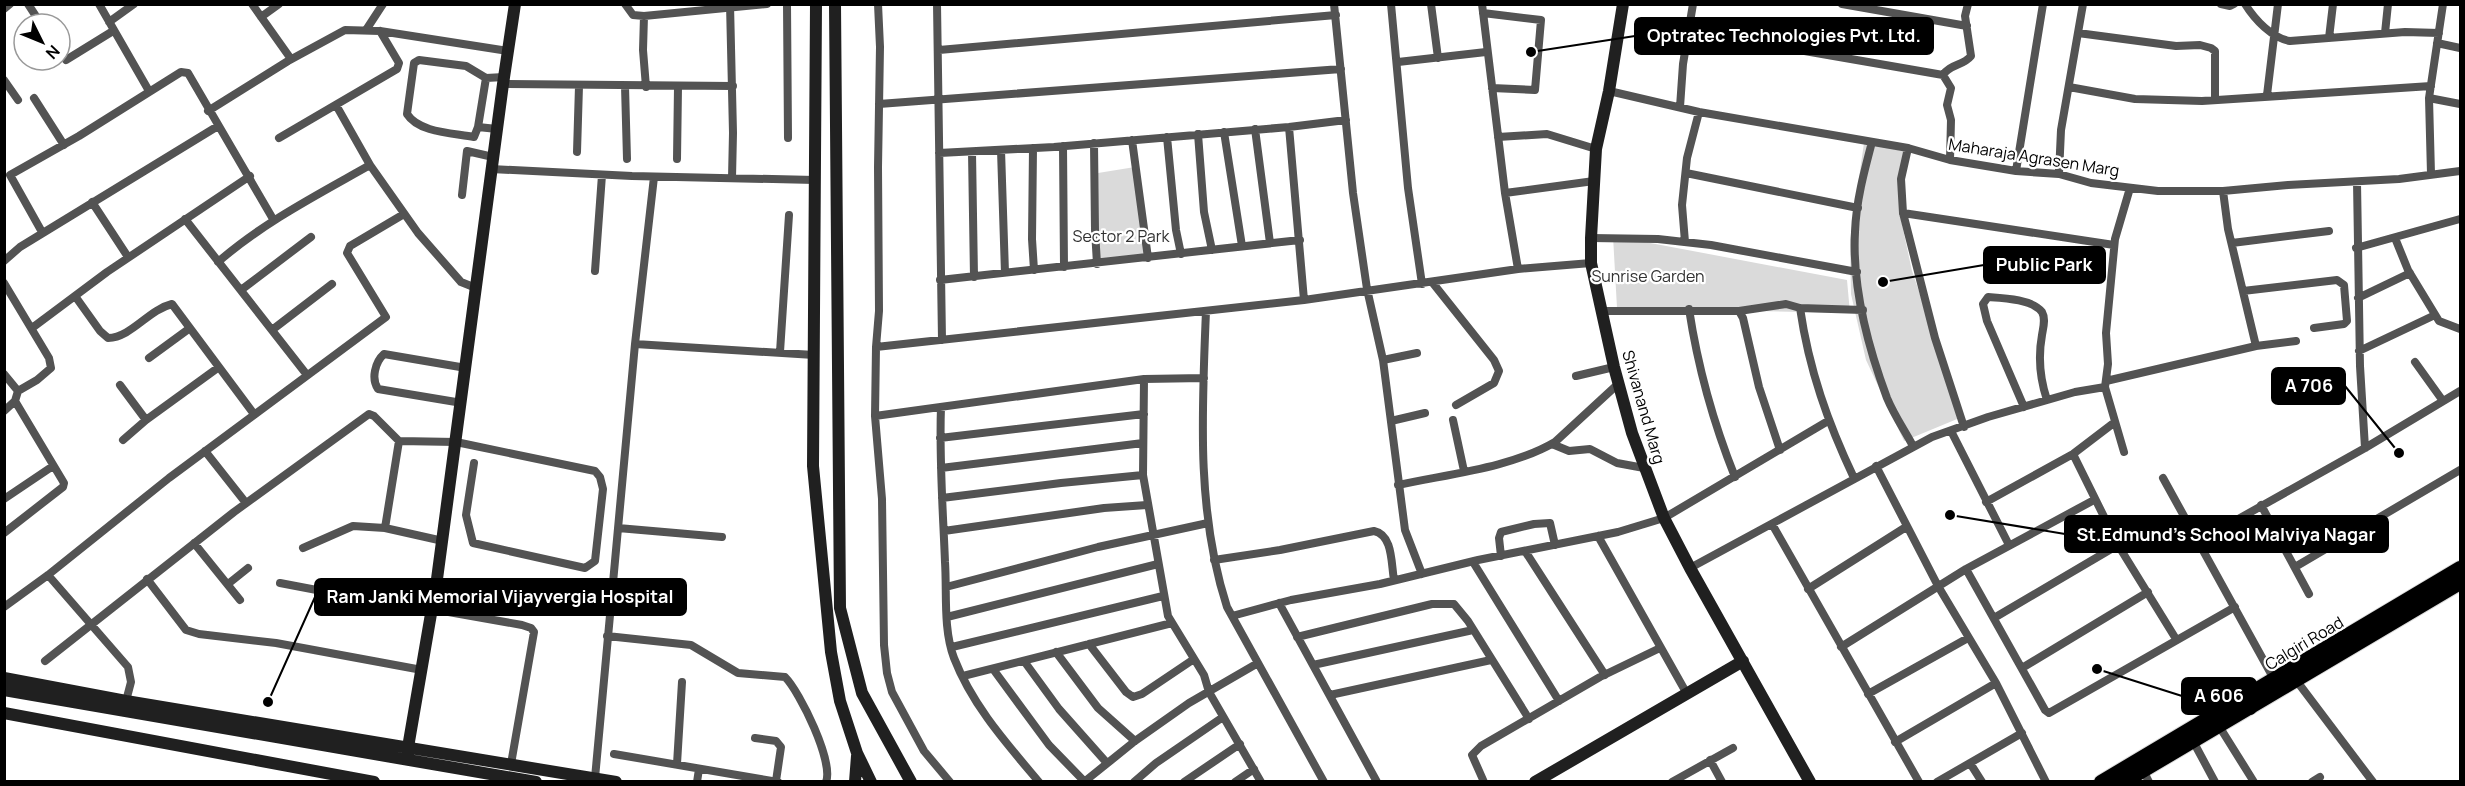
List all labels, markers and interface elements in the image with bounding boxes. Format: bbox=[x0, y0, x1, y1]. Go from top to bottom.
north arrow bbox=[12, 12, 72, 72]
callout: Optratec Technologies Pvt. Ltd. bbox=[1635, 18, 1933, 54]
text: Optratec Technologies Pvt. Ltd. bbox=[1647, 23, 1921, 47]
text: N bbox=[41, 41, 65, 64]
street label: Maharaja Agrasen Marg bbox=[1947, 133, 2121, 181]
park label: Sector 2 Park bbox=[1073, 225, 1170, 247]
callout: Public Park bbox=[1984, 247, 2105, 283]
text: Public Park bbox=[1996, 252, 2094, 276]
park label: Sunrise Garden bbox=[1591, 265, 1705, 287]
street label: Shivanand Marg bbox=[1617, 348, 1671, 466]
callout: A 706 bbox=[2272, 368, 2345, 404]
text: A 706 bbox=[2285, 373, 2333, 397]
callout: St.Edmund’s School Malviya Nagar bbox=[2065, 516, 2388, 552]
text: St.Edmund’s School Malviya Nagar bbox=[2076, 522, 2376, 546]
callout: Ram Janki Memorial Vijayvergia Hospital bbox=[315, 579, 686, 615]
text: Ram Janki Memorial Vijayvergia Hospital bbox=[326, 584, 674, 608]
street label: Calgiri Road bbox=[2261, 611, 2347, 675]
callout: A 606 bbox=[2182, 678, 2256, 714]
text: A 606 bbox=[2194, 683, 2244, 707]

